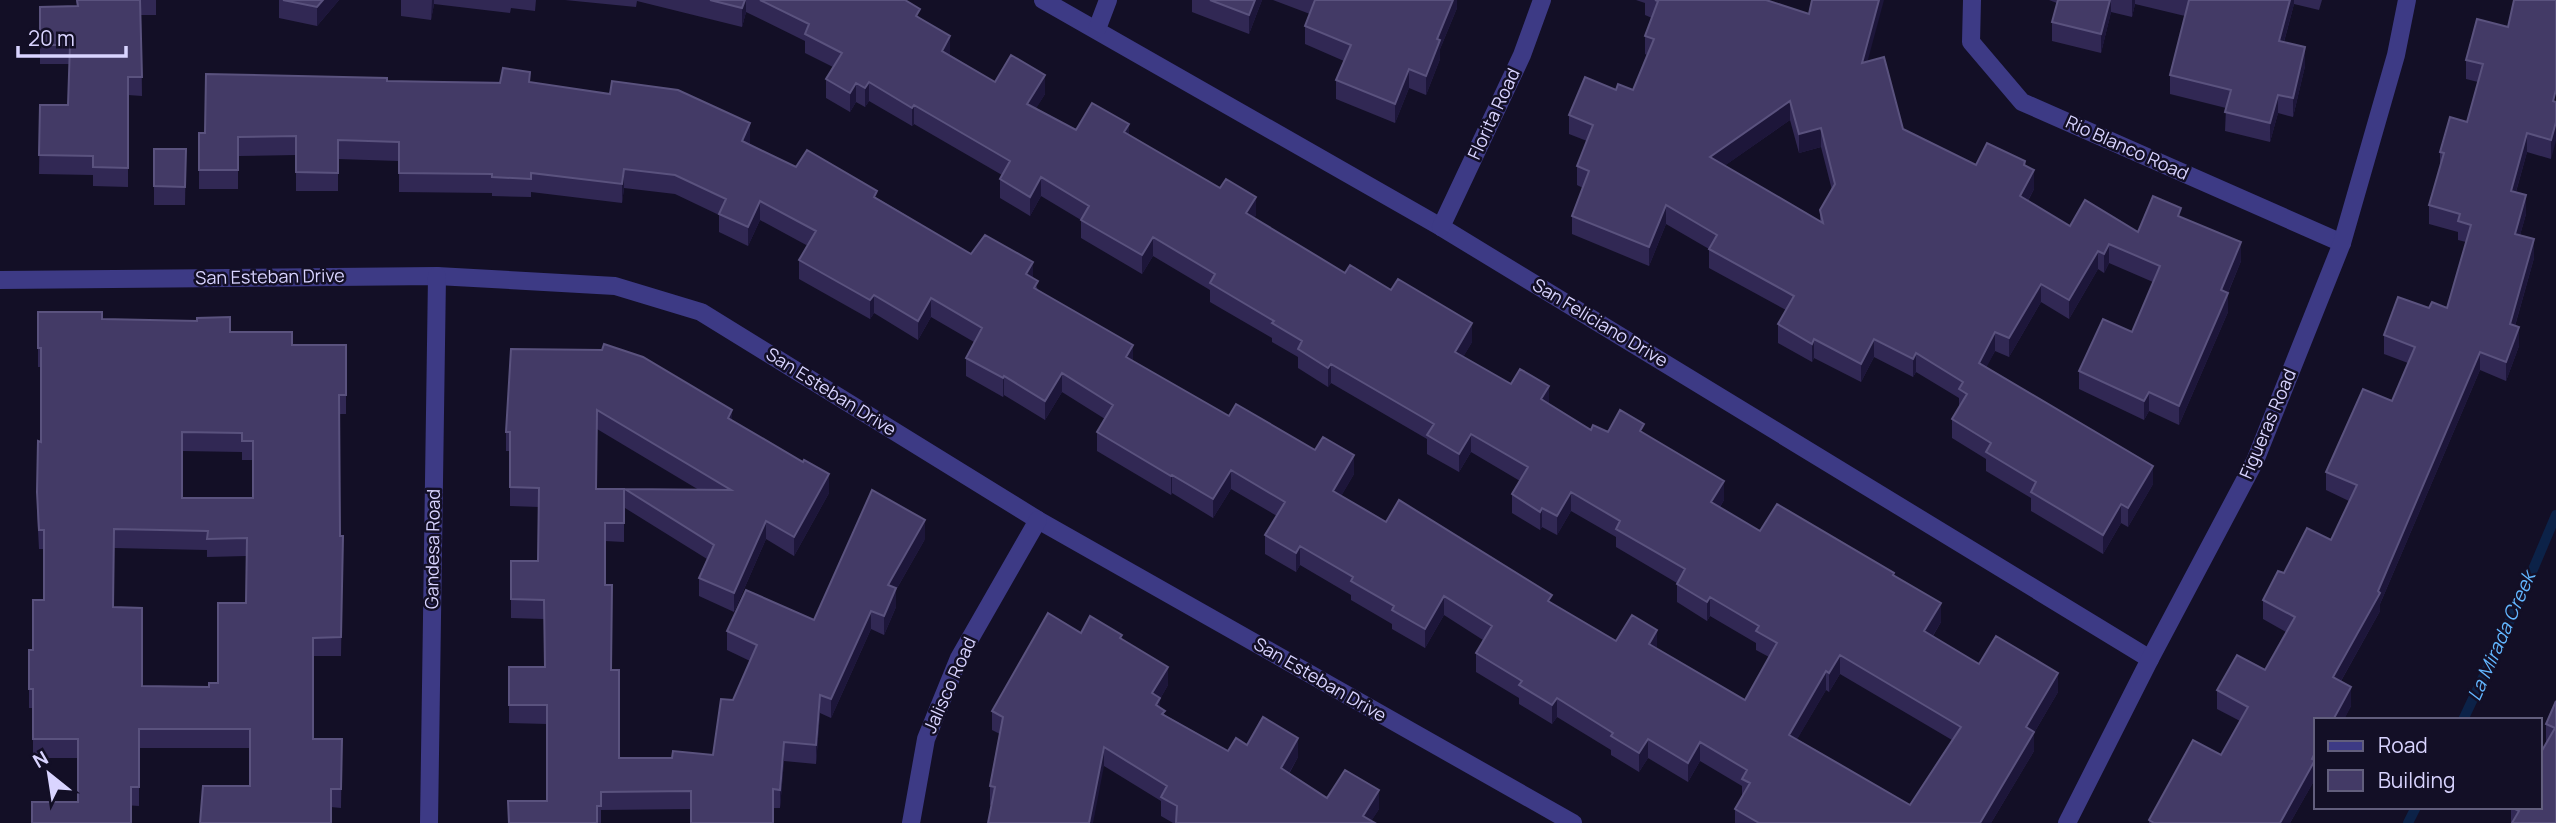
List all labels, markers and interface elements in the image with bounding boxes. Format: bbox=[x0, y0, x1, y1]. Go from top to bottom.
scale bar bbox=[18, 14, 126, 58]
text: 20 m bbox=[28, 24, 75, 52]
street label: Florita Road bbox=[1461, 64, 1525, 163]
street label: Rio Blanco Road bbox=[2062, 109, 2193, 185]
street label: San Esteban Drive bbox=[195, 263, 345, 289]
street label: San Feliciano Drive bbox=[1528, 272, 1673, 372]
street label: San Esteban Drive bbox=[762, 341, 901, 441]
street label: Figueras Road bbox=[2233, 365, 2301, 482]
street label: Gandesa Road bbox=[419, 489, 445, 609]
water label: La Mirada Creek bbox=[2461, 565, 2542, 705]
street label: San Esteban Drive bbox=[1250, 631, 1391, 727]
street label: Jalisco Road bbox=[917, 633, 981, 736]
legend bbox=[2314, 718, 2542, 809]
text: Road bbox=[2378, 731, 2428, 759]
north arrow bbox=[14, 739, 84, 809]
text: N bbox=[28, 745, 53, 774]
text: Building bbox=[2378, 766, 2455, 794]

